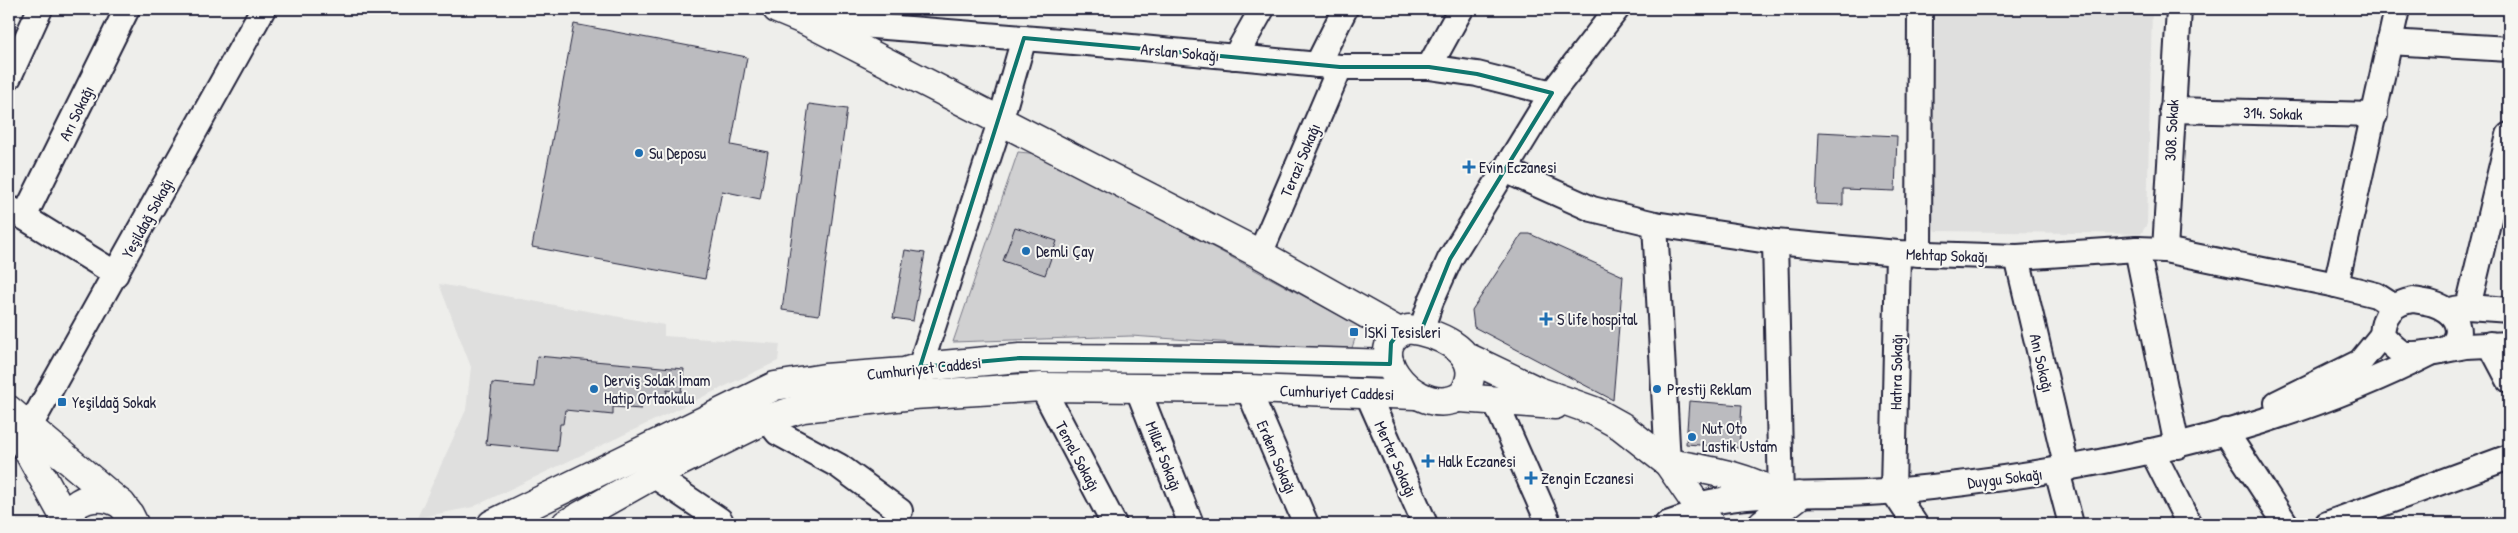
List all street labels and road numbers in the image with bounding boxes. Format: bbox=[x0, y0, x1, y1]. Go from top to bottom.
street label: Arslan Sokağı bbox=[1140, 38, 1220, 66]
street label: Arı Sokağı bbox=[53, 82, 99, 144]
street label: 308. Sokak bbox=[2158, 98, 2184, 161]
street label: 314. Sokak bbox=[2243, 101, 2303, 125]
street label: Terazi Sokağı bbox=[1275, 120, 1325, 200]
street label: Yeşildağ Sokağı bbox=[116, 174, 178, 262]
street label: Mehtap Sokağı bbox=[1905, 243, 1989, 267]
street label: Anı Sokağı bbox=[2025, 331, 2059, 395]
street label: Hatıra Sokağı bbox=[1884, 334, 1908, 410]
street label: Cumhuriyet Caddesi bbox=[866, 351, 982, 385]
street label: Cumhuriyet Caddesi bbox=[1279, 379, 1395, 405]
street label: Temel Sokağı bbox=[1050, 417, 1106, 495]
street label: Erdem Sokağı bbox=[1252, 417, 1302, 497]
street label: Merter Sokağı bbox=[1369, 417, 1423, 501]
street label: Millet Sokağı bbox=[1141, 418, 1187, 494]
street label: Duygu Sokağı bbox=[1966, 462, 2044, 494]

